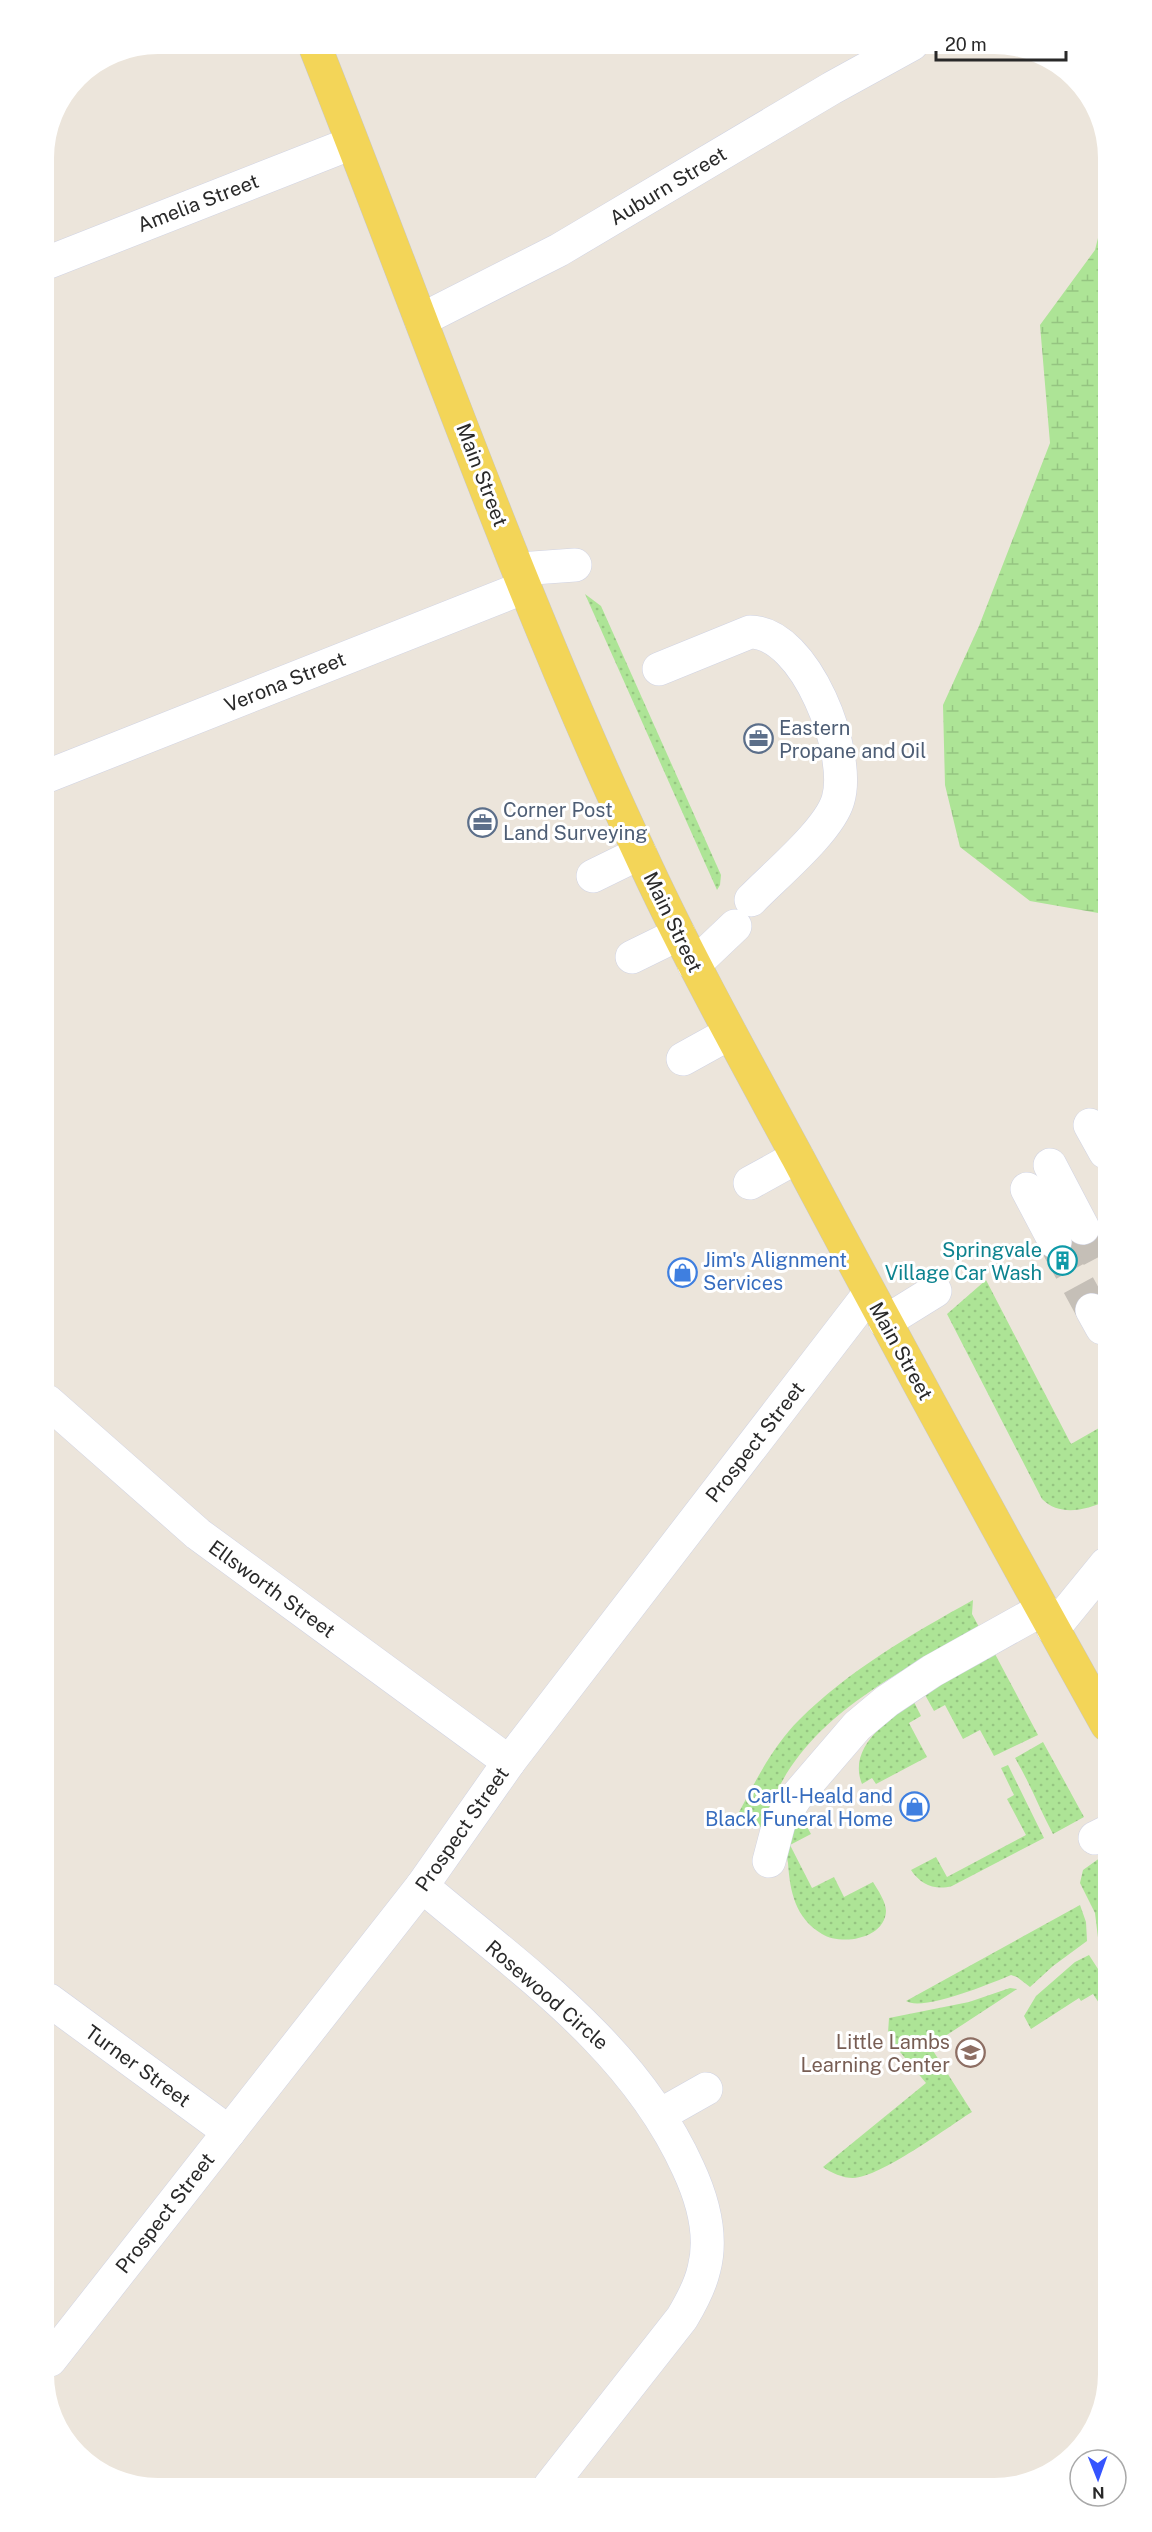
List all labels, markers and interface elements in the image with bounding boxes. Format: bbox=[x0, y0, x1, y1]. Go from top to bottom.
scale bar bbox=[936, 24, 1066, 62]
text: 20 m bbox=[945, 34, 987, 55]
street label: Auburn Street bbox=[605, 142, 731, 230]
street label: Amelia Street bbox=[134, 169, 262, 237]
street label: Main Street bbox=[451, 420, 513, 530]
street label: Verona Street bbox=[221, 647, 349, 717]
place label: Eastern Propane and Oil bbox=[779, 716, 926, 763]
office icon: Eastern Propane and Oil bbox=[742, 723, 774, 755]
place label: Corner Post Land Surveying bbox=[503, 798, 648, 845]
office icon: Corner Post Land Surveying bbox=[466, 806, 498, 838]
street label: Main Street bbox=[638, 868, 708, 976]
place label: Springvale Village Car Wash bbox=[885, 1238, 1042, 1285]
building icon: Springvale Village Car Wash bbox=[1047, 1245, 1079, 1277]
place label: Jim's Alignment Services bbox=[703, 1248, 847, 1295]
shop icon: Jim's Alignment Services bbox=[666, 1256, 698, 1288]
street label: Main Street bbox=[864, 1298, 938, 1404]
street label: Prospect Street bbox=[700, 1377, 810, 1507]
street label: Ellsworth Street bbox=[204, 1535, 340, 1643]
street label: Prospect Street bbox=[410, 1762, 514, 1896]
place label: Carll-Heald and Black Funeral Home bbox=[705, 1784, 893, 1831]
shop icon: Carll-Heald and Black Funeral Home bbox=[898, 1791, 930, 1823]
street label: Rosewood Circle bbox=[481, 1935, 613, 2055]
street label: Turner Street bbox=[81, 2020, 195, 2112]
place label: Little Lambs Learning Center bbox=[800, 2030, 950, 2077]
school or university icon: Little Lambs Learning Center bbox=[955, 2037, 987, 2069]
street label: Prospect Street bbox=[110, 2148, 220, 2278]
north arrow bbox=[1068, 2448, 1128, 2508]
text: N bbox=[1092, 2483, 1105, 2502]

